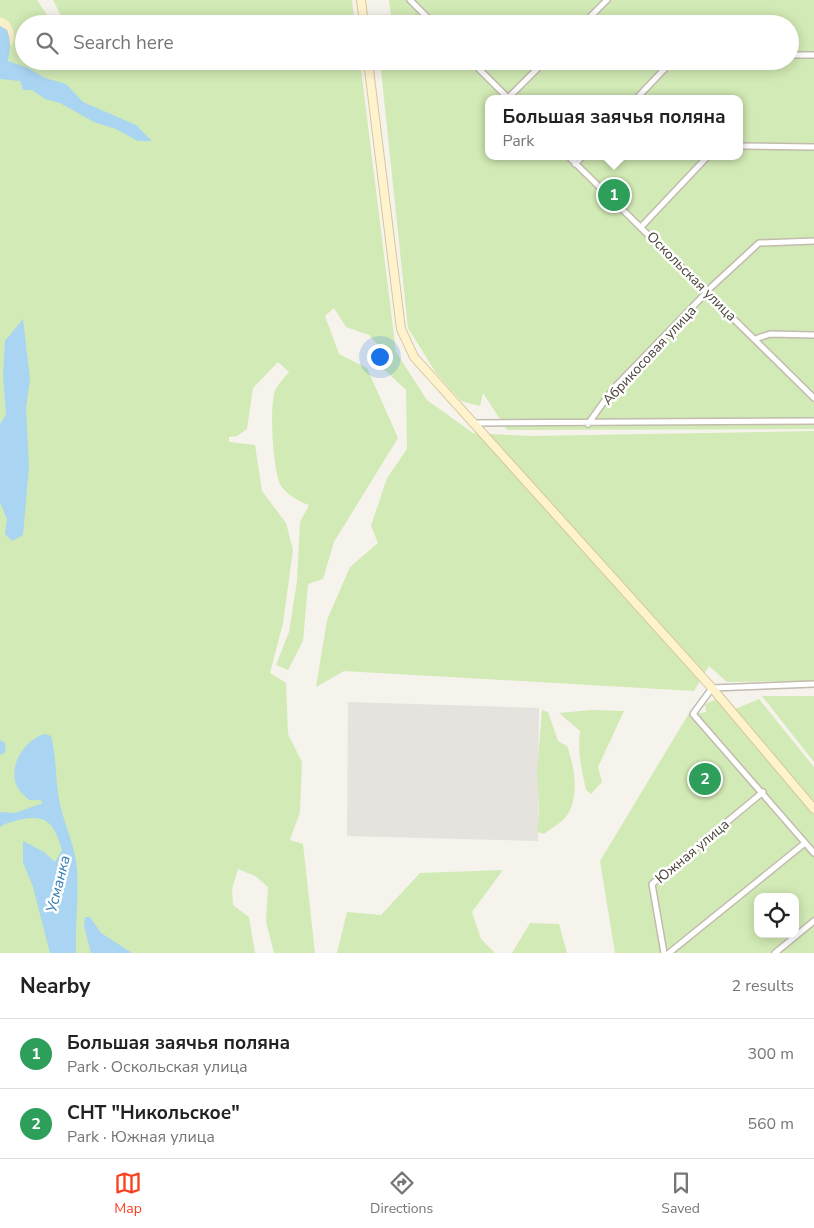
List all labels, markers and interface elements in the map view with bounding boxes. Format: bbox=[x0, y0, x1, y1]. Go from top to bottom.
search box bbox=[15, 15, 799, 70]
icon: search bbox=[33, 29, 61, 57]
text: Search here bbox=[73, 30, 174, 56]
popup bbox=[485, 95, 743, 160]
text: Большая заячья поляна bbox=[502, 104, 726, 130]
text: Park bbox=[502, 130, 534, 152]
pin: 1 bbox=[598, 176, 630, 214]
street label: Оскольская улица bbox=[643, 227, 741, 325]
street label: Абрикосовая улица bbox=[598, 301, 700, 409]
your location bbox=[367, 344, 393, 370]
pin: 2 bbox=[689, 760, 721, 798]
street label: Южная улица bbox=[651, 815, 733, 888]
water label: Усманка bbox=[41, 853, 75, 915]
map controls bbox=[754, 893, 799, 938]
button: locate bbox=[754, 893, 799, 938]
text: Nearby bbox=[20, 972, 90, 1000]
text: 2 results bbox=[732, 975, 794, 997]
text: Большая заячья поляна bbox=[67, 1030, 290, 1056]
text: 1 bbox=[31, 1043, 41, 1065]
text: 300 m bbox=[747, 1043, 794, 1065]
text: Park · Оскольская улица bbox=[67, 1056, 248, 1078]
text: СНТ "Никольское" bbox=[67, 1100, 240, 1126]
text: 2 bbox=[31, 1113, 41, 1135]
text: 560 m bbox=[747, 1113, 794, 1135]
text: Park · Южная улица bbox=[67, 1126, 215, 1148]
tab: Map bbox=[114, 1169, 142, 1218]
tab: Directions bbox=[370, 1169, 433, 1218]
tab: Saved bbox=[661, 1169, 700, 1218]

